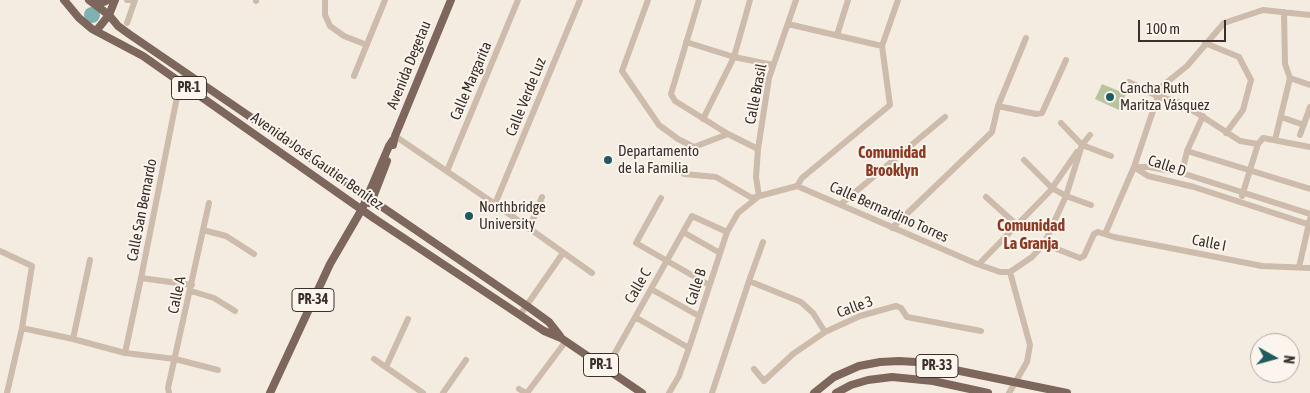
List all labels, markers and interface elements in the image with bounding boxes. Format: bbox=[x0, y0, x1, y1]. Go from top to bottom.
scale bar bbox=[1140, 10, 1228, 42]
street label: Avenida Degetau bbox=[383, 18, 435, 112]
text: 100 m bbox=[1146, 20, 1180, 37]
street label: Calle Margarita bbox=[446, 39, 496, 123]
street label: Calle Verde Luz bbox=[502, 55, 550, 139]
street label: Calle Brasil bbox=[741, 62, 771, 126]
road number: PR-1 bbox=[172, 76, 206, 100]
place label: Cancha Ruth Maritza Vásquez bbox=[1120, 79, 1209, 114]
marker: Cancha Ruth Maritza Vásquez bbox=[1104, 91, 1116, 103]
street label: Avenida José Gautier Benítez bbox=[247, 109, 387, 213]
place label: Departamento de la Familia bbox=[618, 142, 699, 177]
district label: Comunidad Brooklyn bbox=[858, 143, 926, 181]
street label: Calle D bbox=[1146, 151, 1188, 181]
marker: Departamento de la Familia bbox=[602, 154, 614, 166]
street label: Calle San Bernardo bbox=[123, 157, 161, 263]
street label: Calle Bernardino Torres bbox=[827, 178, 951, 246]
place label: Northbridge University bbox=[479, 198, 546, 233]
marker: Northbridge University bbox=[463, 210, 475, 222]
district label: Comunidad La Granja bbox=[997, 216, 1065, 254]
street label: Calle I bbox=[1190, 231, 1228, 255]
street label: Calle C bbox=[621, 265, 655, 307]
street label: Calle B bbox=[682, 266, 710, 308]
street label: Calle A bbox=[164, 275, 190, 315]
road number: PR-34 bbox=[292, 288, 334, 312]
street label: Calle 3 bbox=[834, 292, 876, 322]
north arrow bbox=[1250, 333, 1300, 383]
road number: PR-1 bbox=[584, 354, 618, 376]
road number: PR-33 bbox=[916, 354, 958, 378]
text: N bbox=[1280, 355, 1297, 365]

